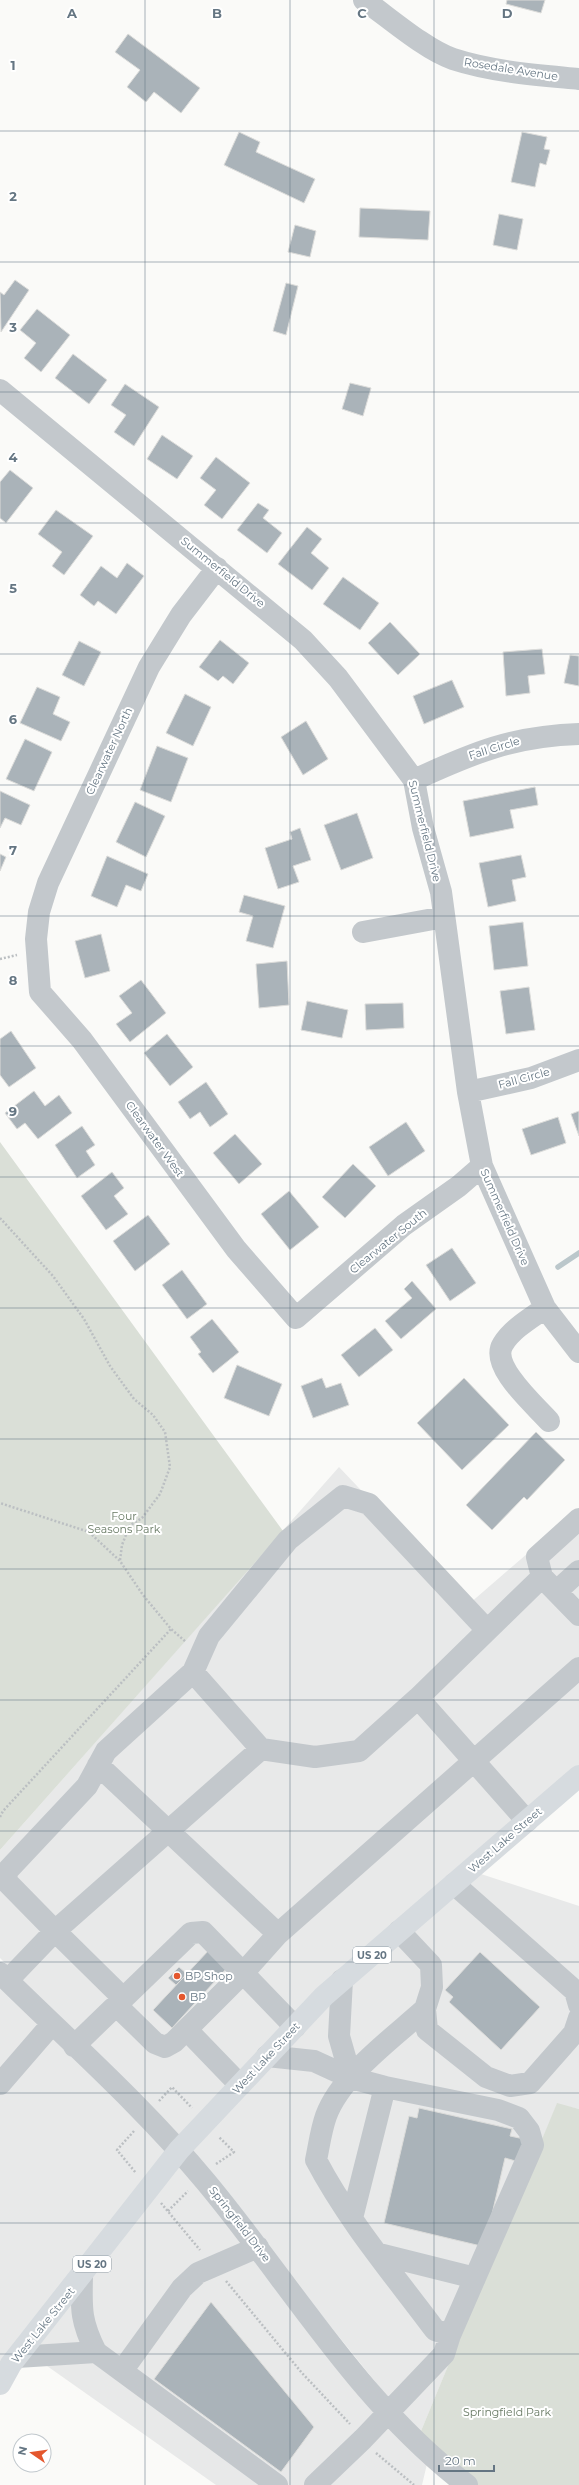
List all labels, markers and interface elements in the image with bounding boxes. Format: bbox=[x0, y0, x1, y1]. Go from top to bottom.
text: A bbox=[66, 5, 78, 21]
text: B bbox=[212, 5, 222, 21]
text: C bbox=[357, 5, 367, 21]
text: D bbox=[502, 5, 513, 21]
street label: Rosedale Avenue bbox=[463, 55, 559, 83]
text: 1 bbox=[10, 57, 16, 73]
text: 2 bbox=[9, 188, 17, 204]
text: 3 bbox=[8, 319, 17, 335]
text: 4 bbox=[9, 449, 18, 465]
street label: Summerfield Drive bbox=[178, 534, 268, 610]
text: 5 bbox=[9, 580, 17, 596]
street label: Clearwater North bbox=[83, 705, 135, 797]
text: 6 bbox=[9, 711, 18, 727]
street label: Fall Circle bbox=[467, 733, 522, 762]
street label: Summerfield Drive bbox=[406, 779, 444, 884]
text: 7 bbox=[9, 842, 17, 858]
text: 8 bbox=[9, 972, 18, 988]
street label: Fall Circle bbox=[497, 1064, 552, 1092]
street label: Clearwater West bbox=[123, 1098, 188, 1180]
text: 9 bbox=[9, 1103, 17, 1119]
street label: Summerfield Drive bbox=[477, 1167, 533, 1268]
street label: Clearwater South bbox=[347, 1206, 429, 1276]
park label: Four Seasons Park bbox=[88, 1509, 161, 1536]
street label: West Lake Street bbox=[465, 1804, 545, 1876]
road number: US 20 bbox=[353, 1947, 391, 1963]
place label: BP Shop bbox=[185, 1969, 233, 1983]
marker: BP Shop bbox=[172, 1971, 182, 1981]
place label: BP bbox=[190, 1990, 206, 2004]
marker: BP bbox=[177, 1992, 187, 2002]
street label: West Lake Street bbox=[229, 2019, 303, 2097]
street label: Springfield Drive bbox=[206, 2183, 274, 2265]
road number: US 20 bbox=[73, 2256, 111, 2272]
street label: West Lake Street bbox=[8, 2284, 78, 2366]
park label: Springfield Park bbox=[463, 2405, 552, 2419]
north arrow bbox=[12, 2433, 52, 2473]
text: N bbox=[14, 2445, 30, 2457]
scale bar bbox=[439, 2447, 494, 2473]
text: 20 m bbox=[445, 2453, 476, 2468]

